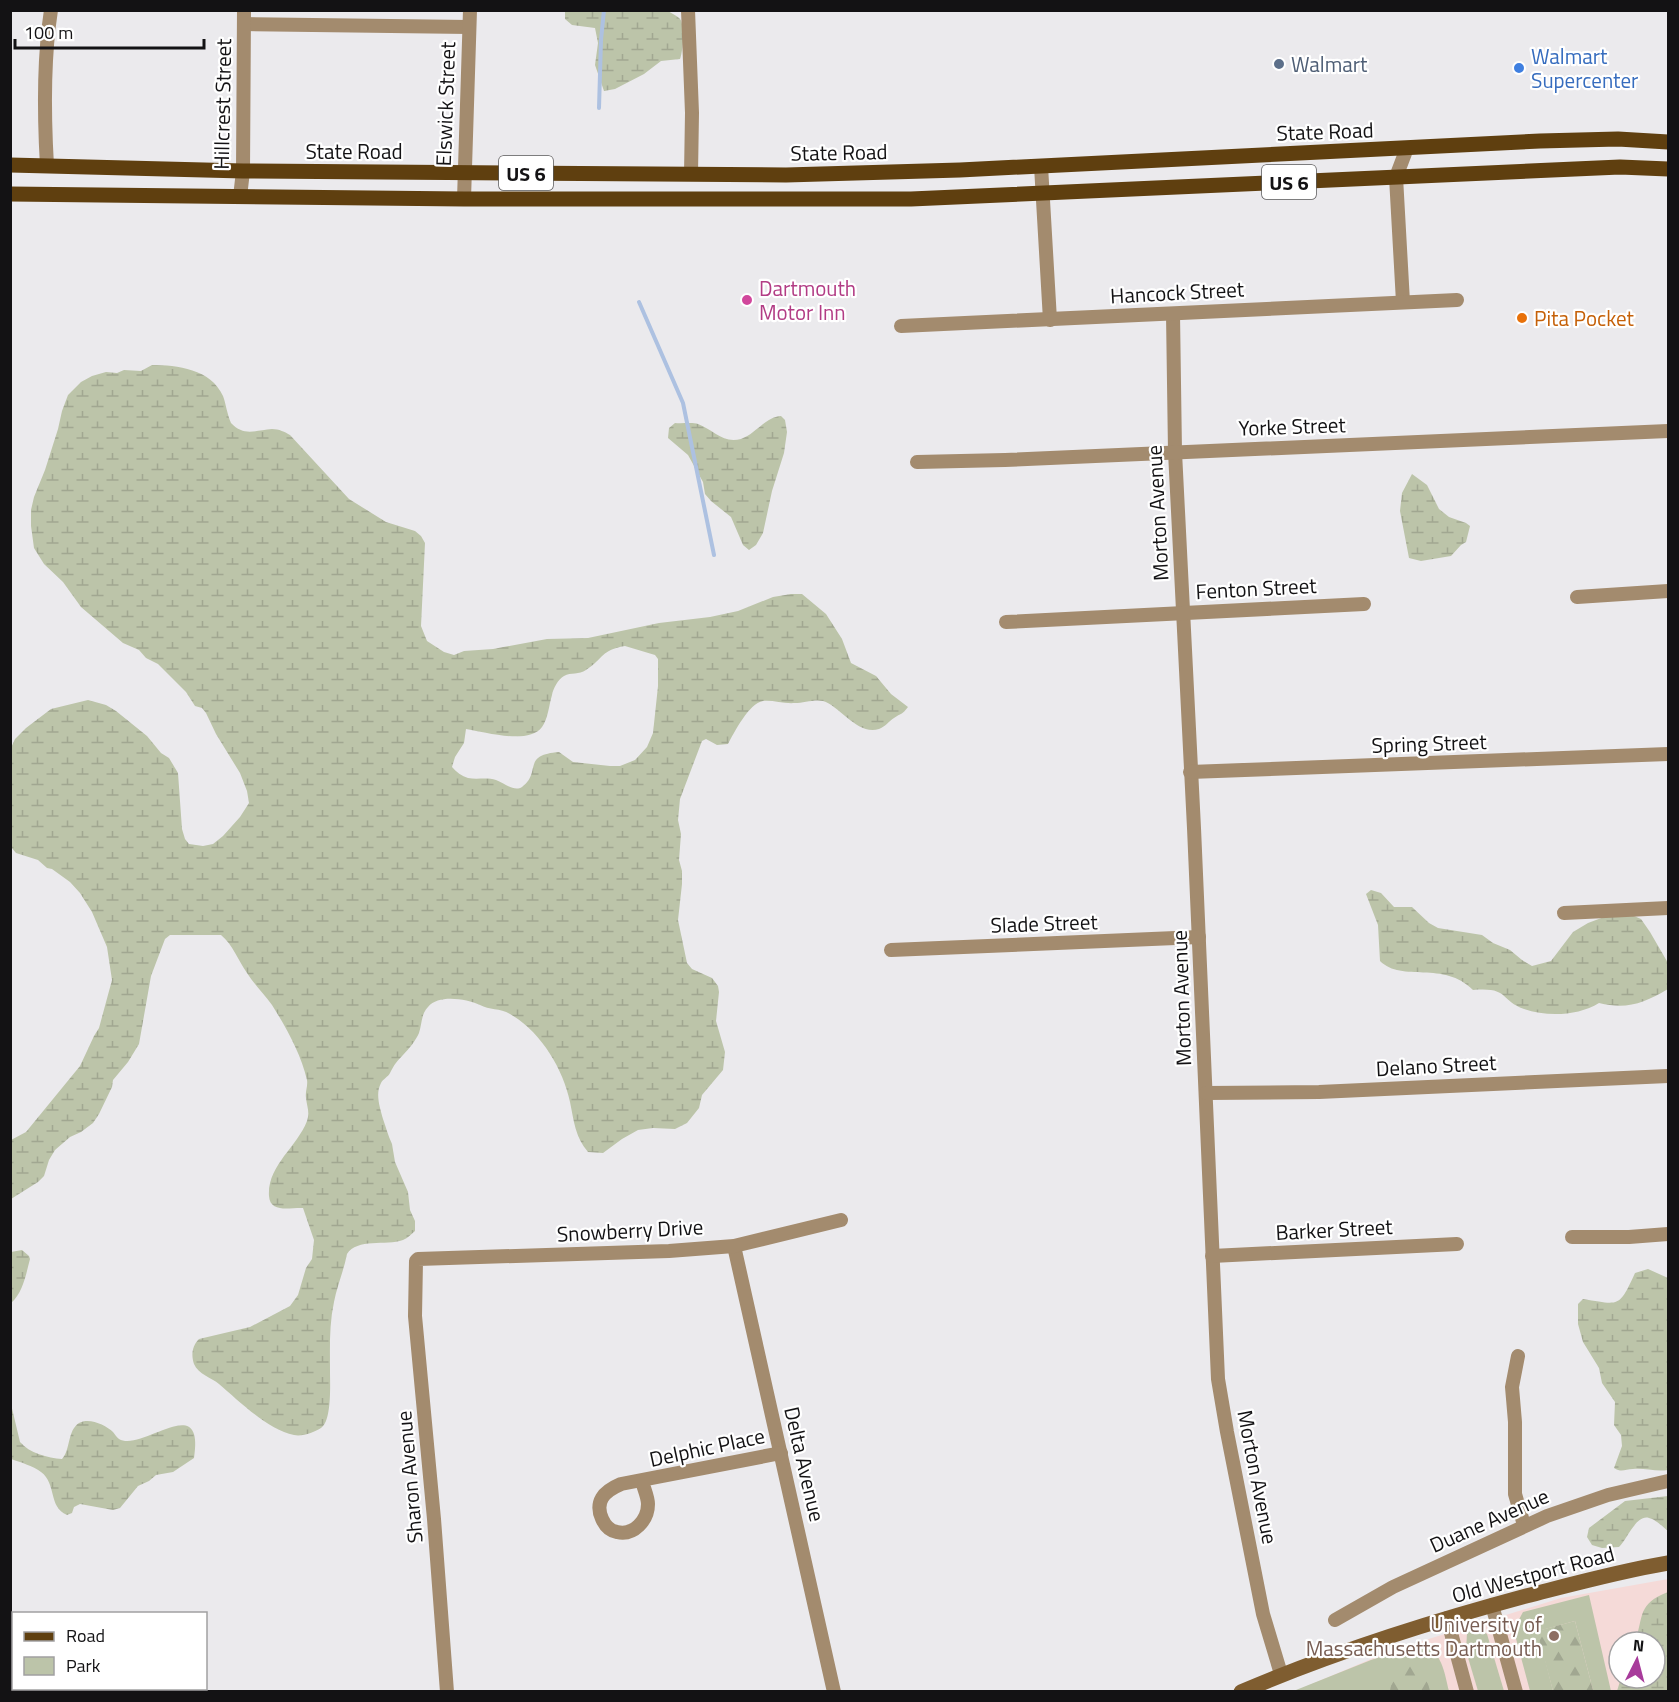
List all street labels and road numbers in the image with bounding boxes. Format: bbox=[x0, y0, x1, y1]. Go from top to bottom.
street label: Hillcrest Street bbox=[205, 38, 239, 170]
street label: Elswick Street bbox=[427, 40, 463, 167]
street label: State Road bbox=[1276, 113, 1374, 149]
street label: State Road bbox=[305, 135, 403, 167]
street label: State Road bbox=[790, 135, 888, 169]
road number: US 6 bbox=[499, 156, 553, 190]
road number: US 6 bbox=[1262, 165, 1316, 199]
street label: Hancock Street bbox=[1109, 272, 1245, 311]
street label: Yorke Street bbox=[1238, 408, 1347, 444]
street label: Morton Avenue bbox=[1137, 444, 1177, 582]
street label: Fenton Street bbox=[1195, 569, 1318, 607]
street label: Spring Street bbox=[1371, 725, 1488, 761]
street label: Slade Street bbox=[990, 905, 1099, 941]
street label: Morton Avenue bbox=[1163, 930, 1199, 1066]
street label: Delano Street bbox=[1375, 1046, 1498, 1084]
street label: Snowberry Drive bbox=[556, 1210, 704, 1250]
street label: Barker Street bbox=[1275, 1210, 1394, 1248]
street label: Delta Avenue bbox=[776, 1403, 834, 1525]
street label: Morton Avenue bbox=[1229, 1407, 1287, 1547]
street label: Sharon Avenue bbox=[387, 1409, 431, 1545]
street label: Delphic Place bbox=[646, 1419, 768, 1475]
street label: Duane Avenue bbox=[1424, 1479, 1554, 1561]
street label: Old Westport Road bbox=[1448, 1537, 1618, 1611]

